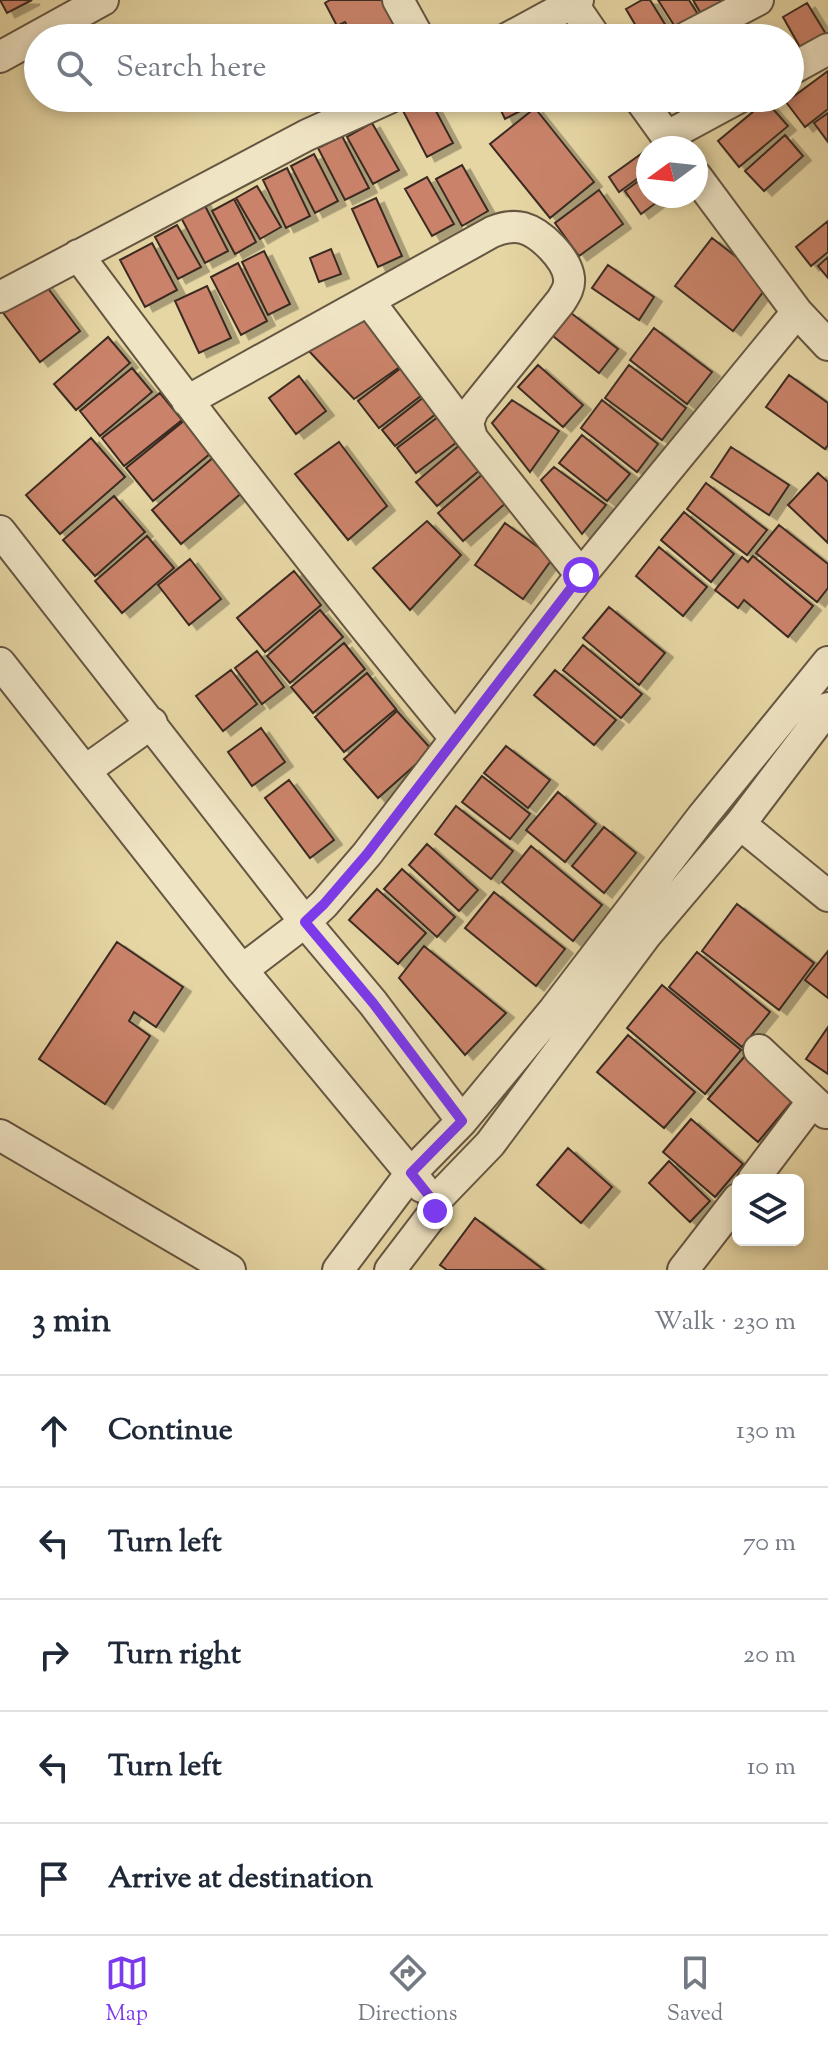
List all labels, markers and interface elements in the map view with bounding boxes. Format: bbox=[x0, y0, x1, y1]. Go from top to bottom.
search box bbox=[24, 24, 804, 112]
icon: search bbox=[52, 46, 96, 90]
text: Search here bbox=[116, 47, 266, 90]
north arrow bbox=[636, 136, 708, 208]
route start bbox=[563, 557, 599, 593]
map controls bbox=[732, 1174, 804, 1246]
button: layers bbox=[732, 1174, 804, 1246]
route end bbox=[417, 1193, 453, 1229]
text: 3 min bbox=[32, 1298, 111, 1347]
text: Walk · 230 m bbox=[654, 1304, 796, 1341]
icon: ahead bbox=[32, 1409, 76, 1453]
text: Continue bbox=[108, 1410, 233, 1453]
text: 130 m bbox=[736, 1413, 796, 1450]
icon: left bbox=[32, 1521, 76, 1565]
text: Turn left bbox=[108, 1522, 222, 1565]
text: 70 m bbox=[743, 1525, 796, 1562]
icon: right bbox=[32, 1633, 76, 1677]
text: Turn right bbox=[108, 1634, 241, 1677]
text: 20 m bbox=[743, 1637, 796, 1674]
icon: left bbox=[32, 1745, 76, 1789]
text: Turn left bbox=[108, 1746, 222, 1789]
text: 10 m bbox=[747, 1749, 796, 1786]
icon: arrive bbox=[32, 1857, 76, 1901]
text: Arrive at destination bbox=[108, 1858, 373, 1901]
tab: Map bbox=[105, 1951, 149, 2031]
tab: Directions bbox=[358, 1951, 457, 2031]
tab: Saved bbox=[667, 1951, 723, 2031]

